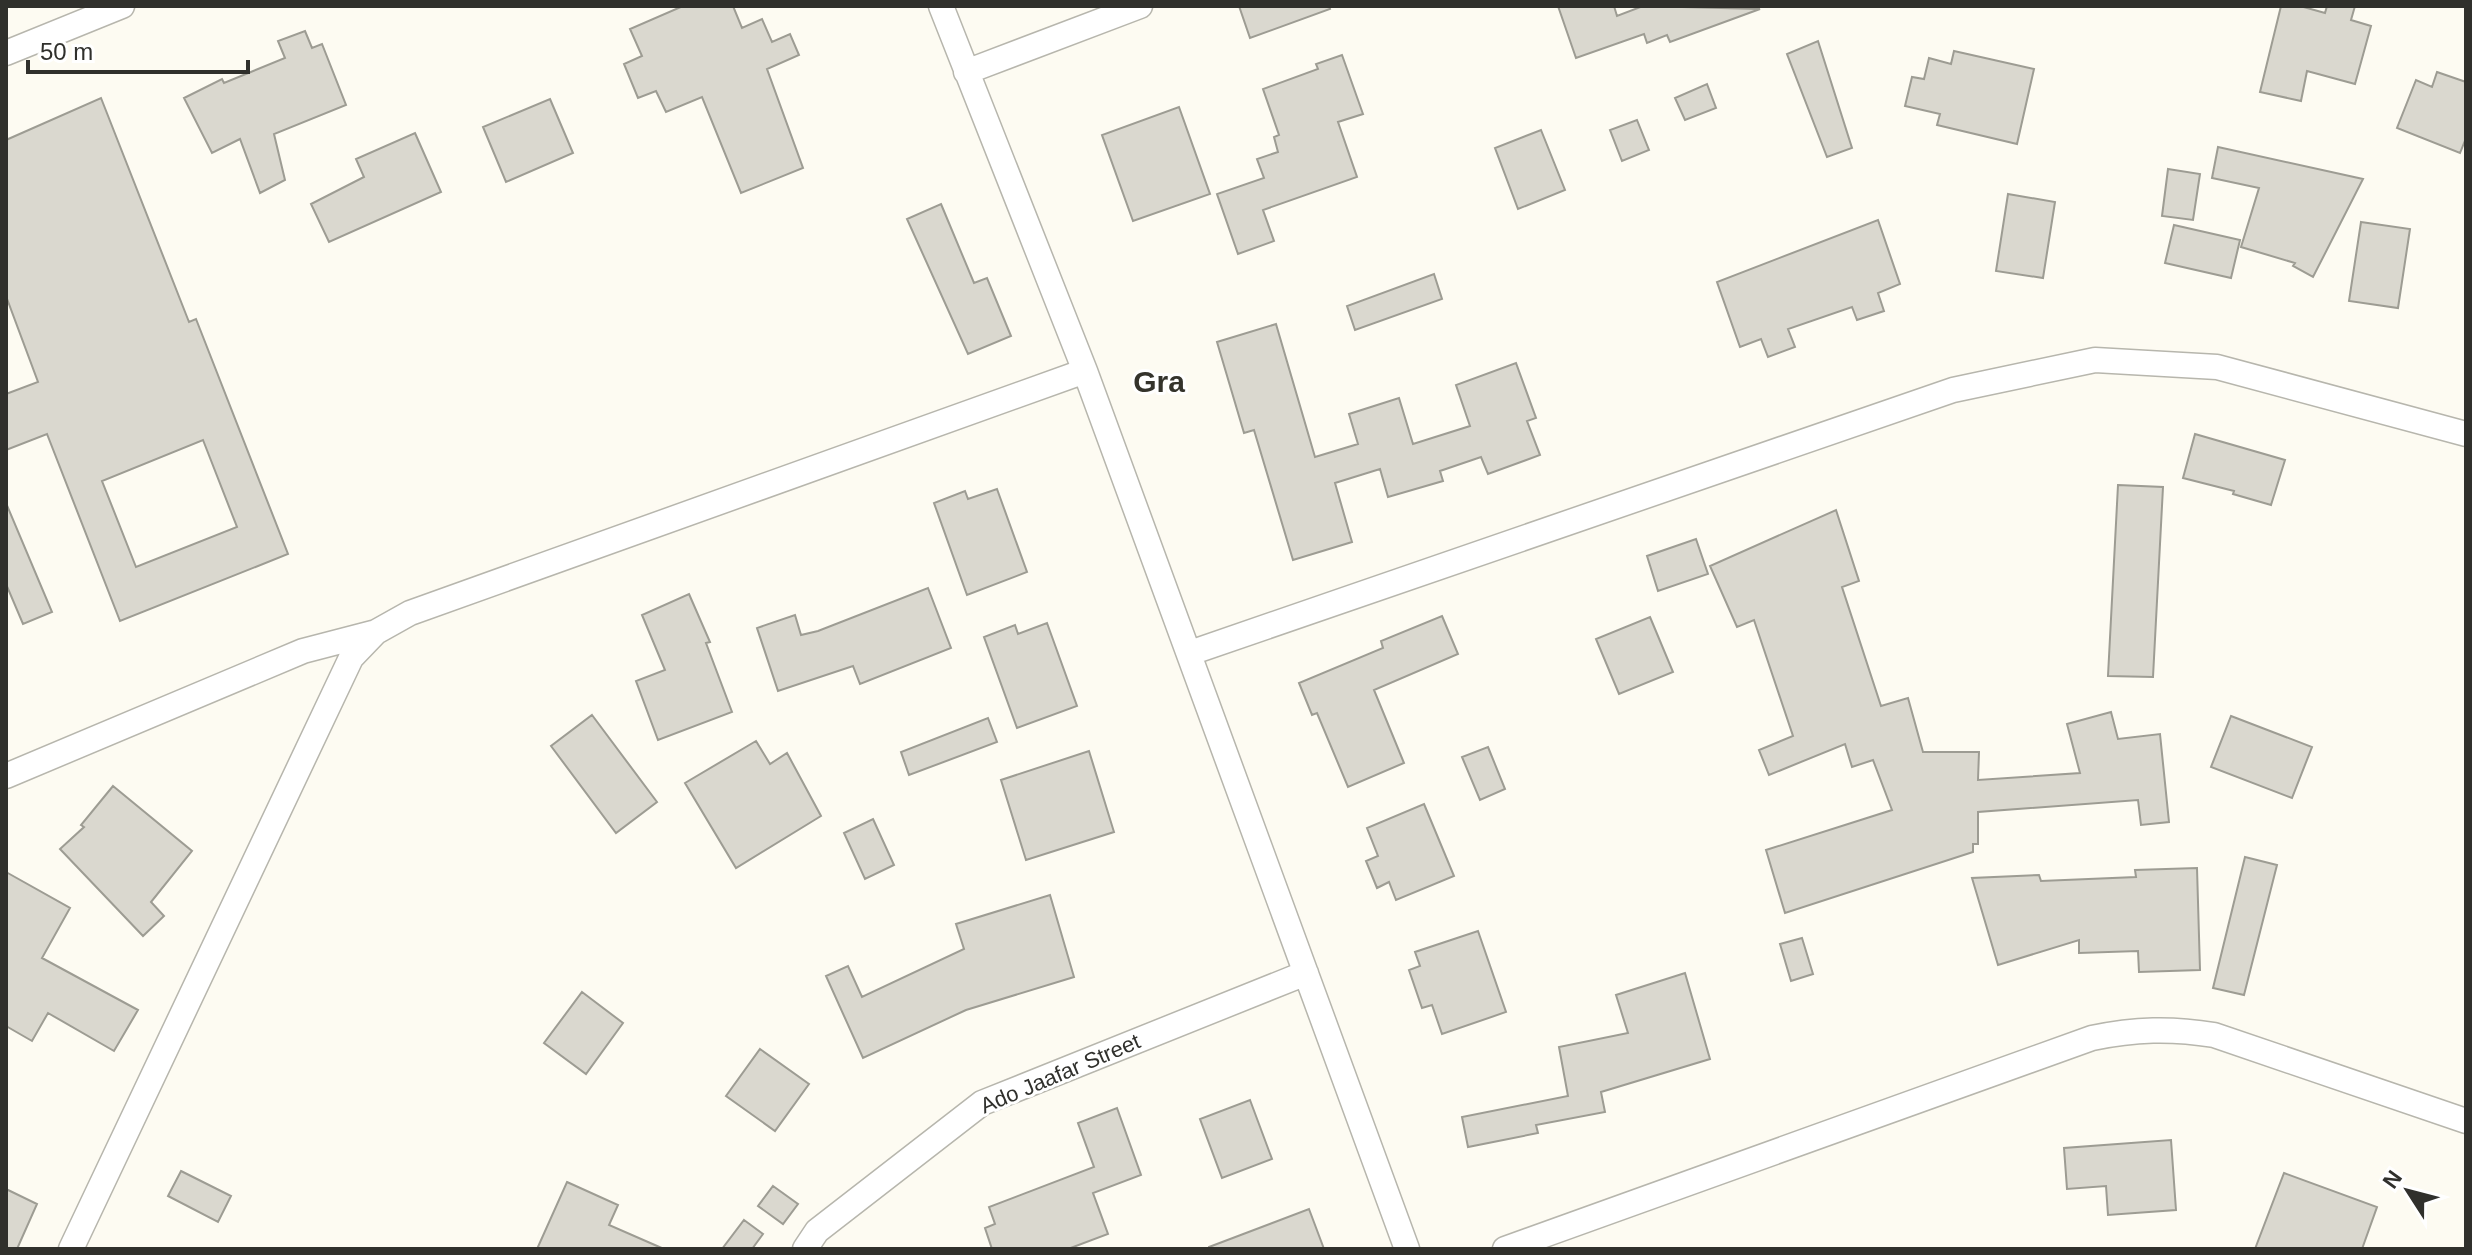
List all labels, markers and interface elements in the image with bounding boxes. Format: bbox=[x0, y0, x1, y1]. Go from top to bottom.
scale bar bbox=[28, 24, 248, 74]
text: 50 m bbox=[40, 38, 93, 65]
district label: Gra bbox=[1133, 365, 1185, 398]
street label: Ado Jaafar Street bbox=[977, 1029, 1144, 1118]
north arrow bbox=[2368, 1151, 2448, 1231]
text: N bbox=[2377, 1166, 2407, 1193]

